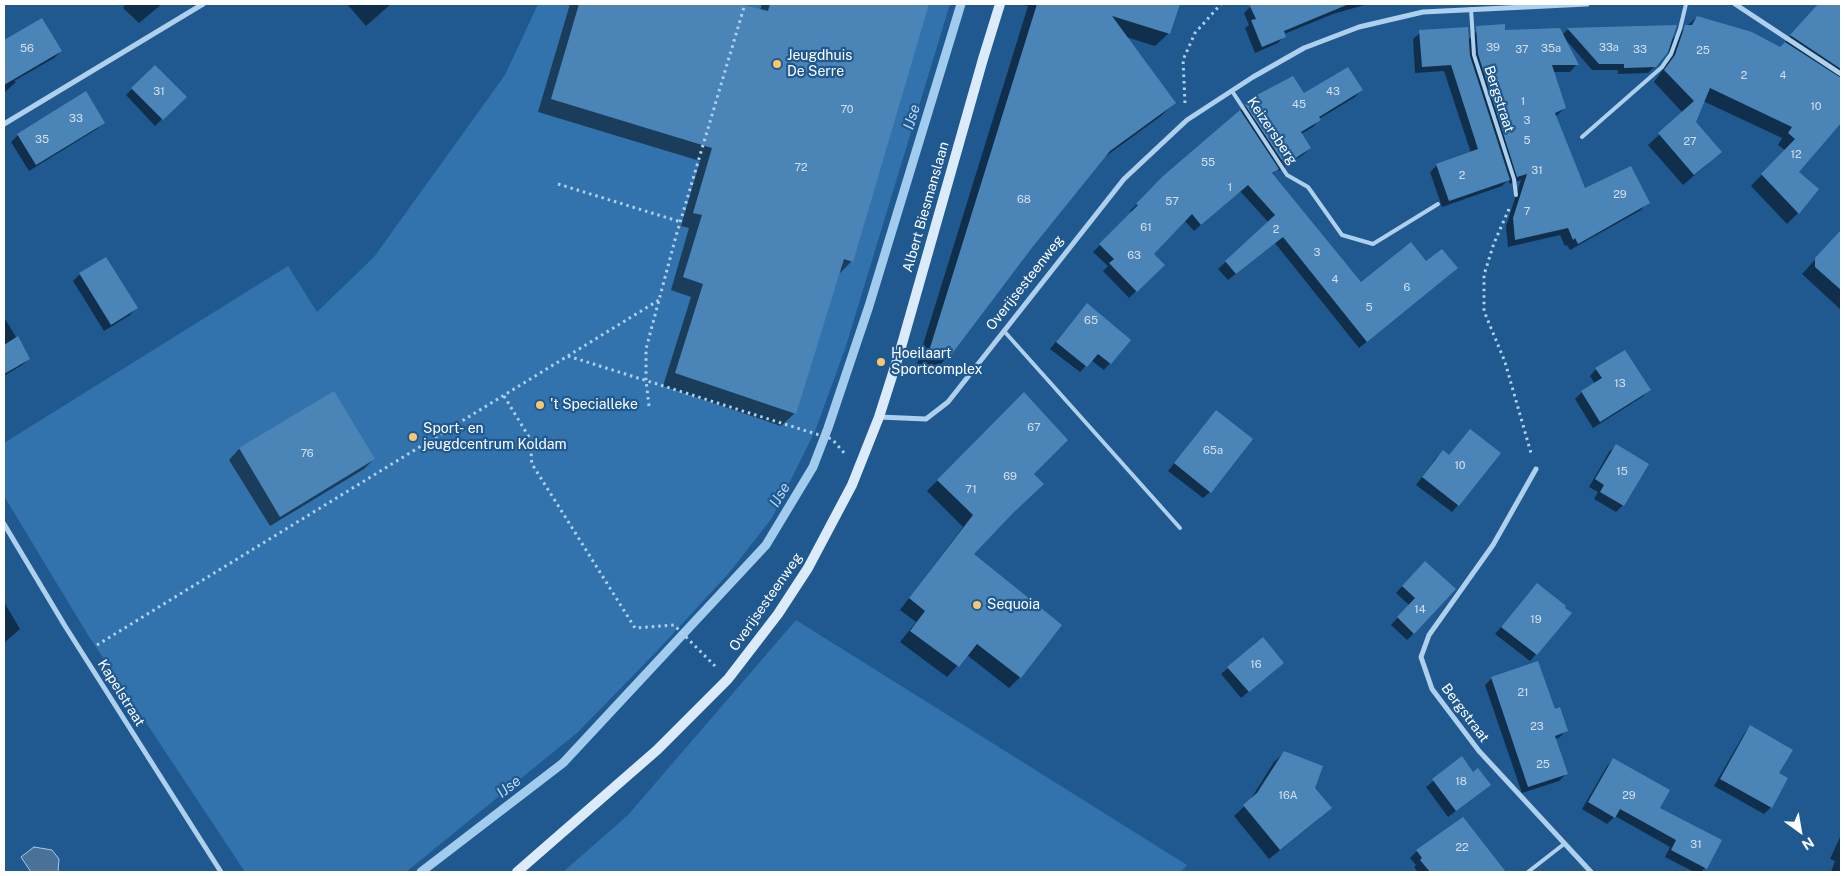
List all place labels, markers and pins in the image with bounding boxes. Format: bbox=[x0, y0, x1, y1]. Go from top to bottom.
place label: Jeugdhuis De Serre bbox=[787, 48, 852, 80]
marker: Jeugdhuis De Serre bbox=[771, 58, 783, 70]
place label: Hoeilaart Sportcomplex bbox=[891, 346, 982, 378]
marker: Hoeilaart Sportcomplex bbox=[875, 356, 887, 368]
place label: 't Specialleke bbox=[550, 397, 638, 413]
marker: 't Specialleke bbox=[534, 399, 546, 411]
place label: Sport- en jeugdcentrum Koldam bbox=[423, 421, 567, 454]
marker: Sport- en jeugdcentrum Koldam bbox=[407, 431, 419, 443]
place label: Sequoia bbox=[987, 597, 1040, 613]
marker: Sequoia bbox=[971, 599, 983, 611]

